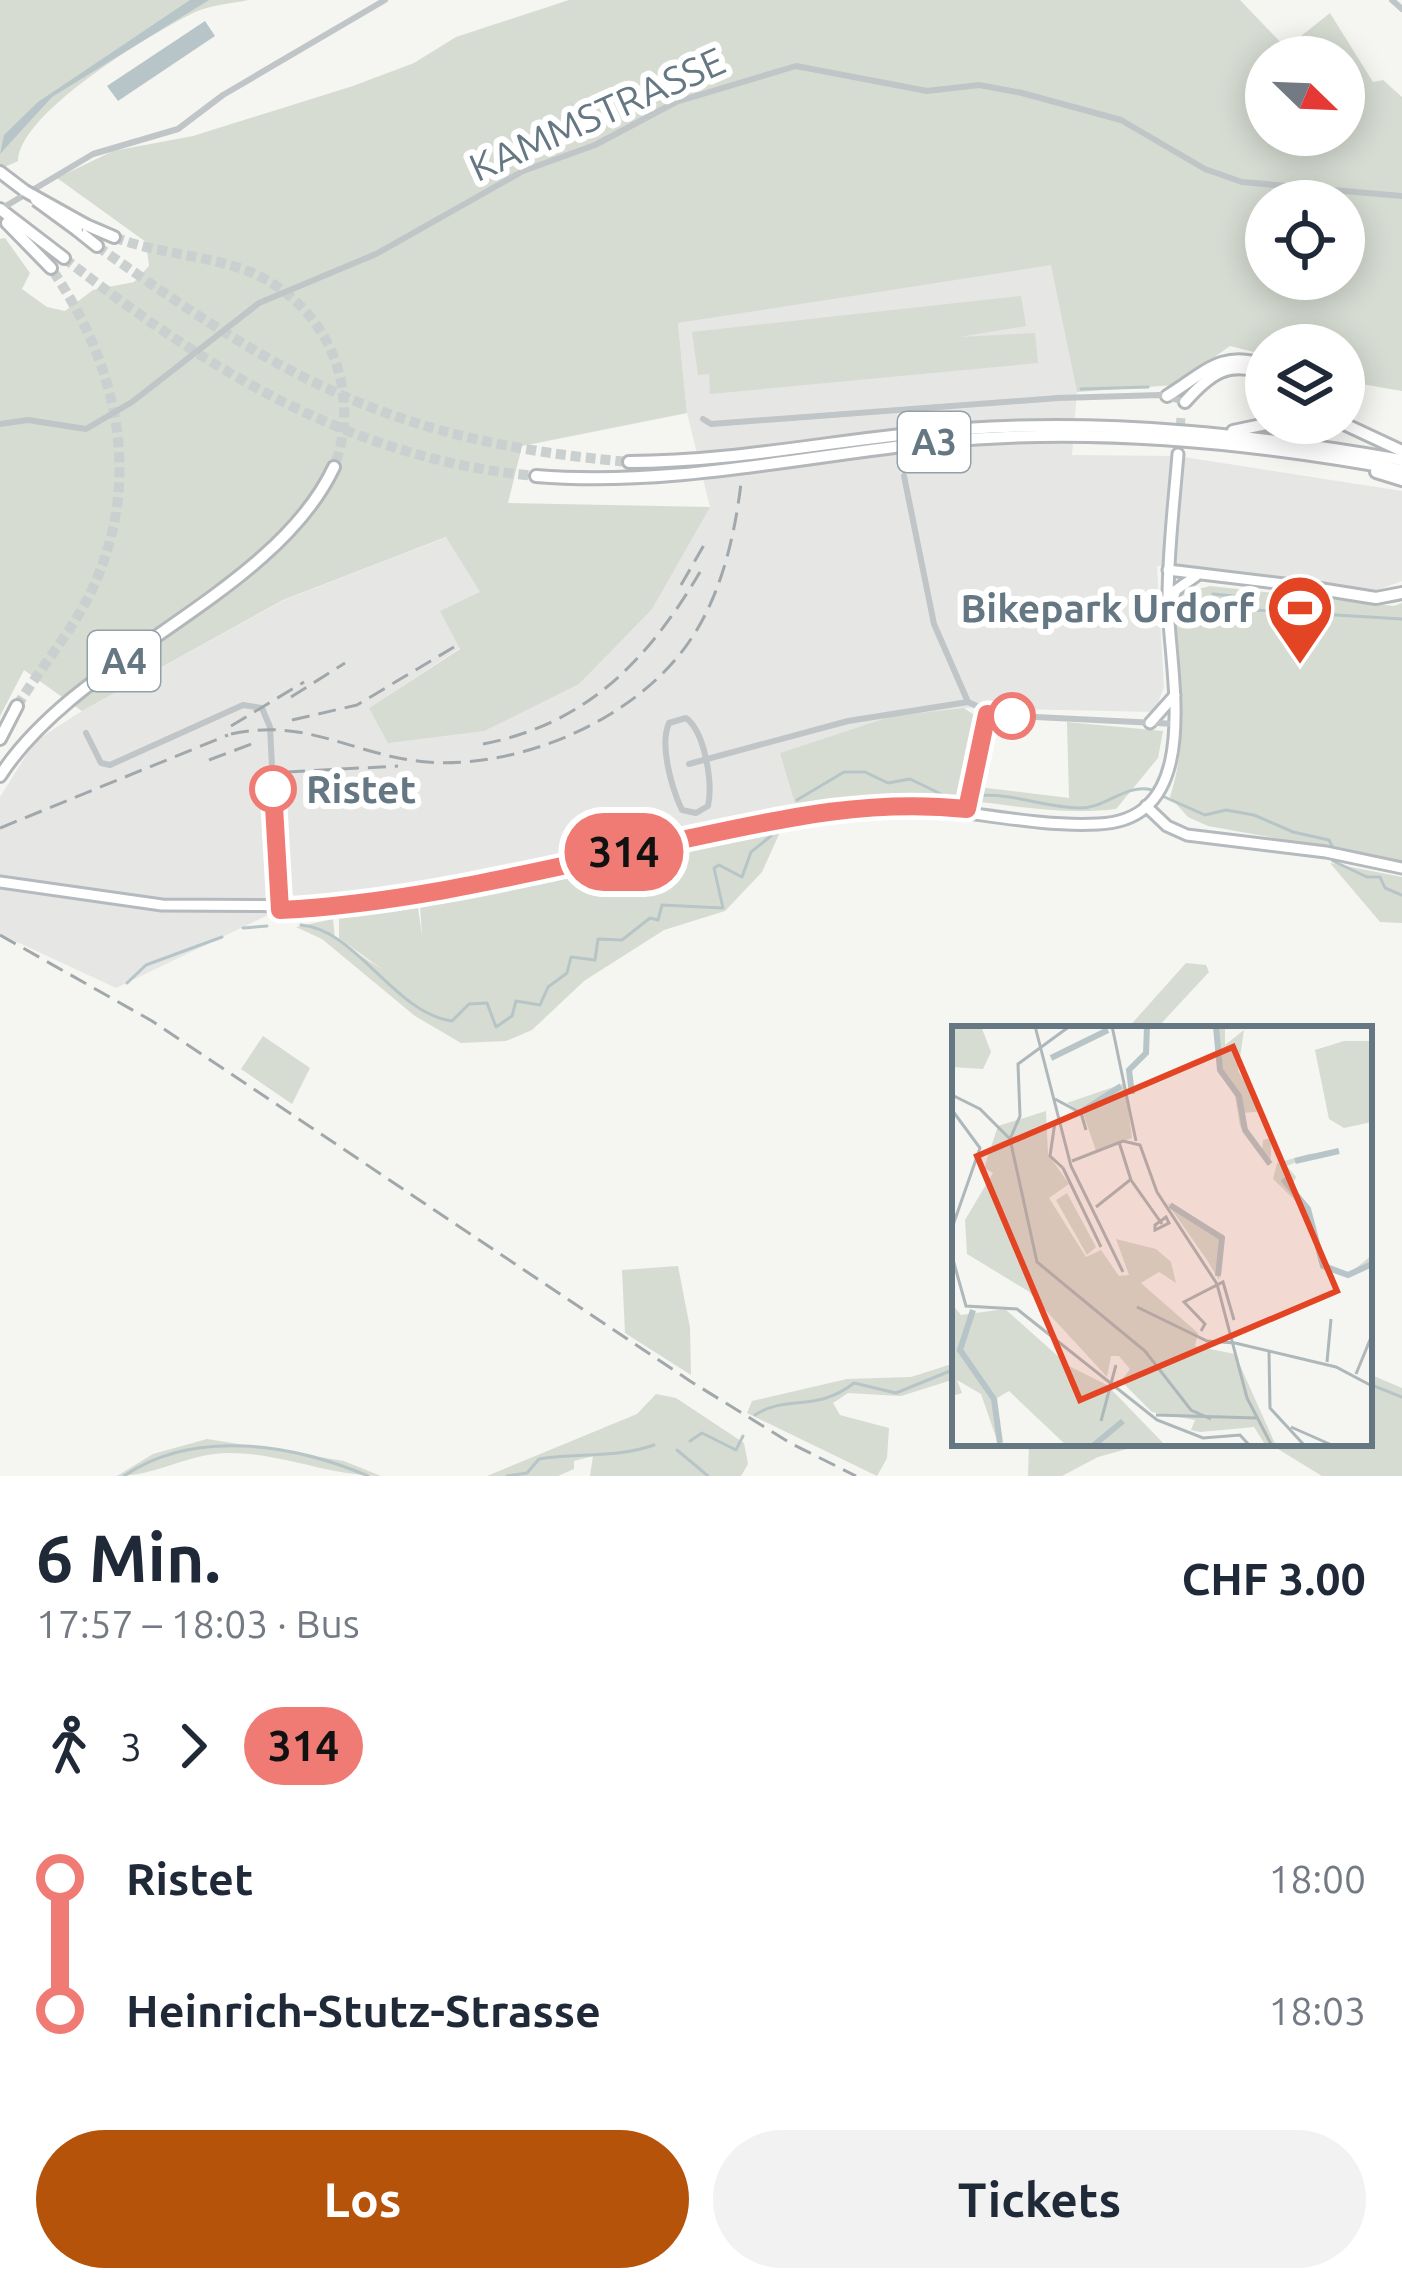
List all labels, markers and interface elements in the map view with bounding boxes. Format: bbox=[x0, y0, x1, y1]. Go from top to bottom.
north arrow bbox=[1245, 36, 1365, 156]
map controls bbox=[1245, 36, 1365, 444]
street label: KAMMSTRASSE bbox=[463, 38, 731, 189]
button: locate bbox=[1245, 180, 1365, 300]
button: layers bbox=[1245, 324, 1365, 444]
road number: A3 bbox=[898, 412, 970, 472]
sports icon: Bikepark Urdorf bbox=[1265, 573, 1335, 667]
place label: Bikepark Urdorf bbox=[960, 586, 1255, 629]
road number: A4 bbox=[88, 631, 160, 691]
unlabelled marker bbox=[990, 694, 1034, 738]
marker: Ristet bbox=[251, 767, 295, 811]
place label: Ristet bbox=[306, 767, 416, 810]
line badge: 314 bbox=[555, 813, 693, 891]
text: 314 bbox=[588, 828, 660, 875]
inset map bbox=[952, 1026, 1372, 1446]
text: 6 Min. bbox=[36, 1520, 221, 1594]
text: CHF 3.00 bbox=[1181, 1553, 1366, 1604]
text: 17:57 – 18:03 · Bus bbox=[36, 1602, 360, 1645]
icon: walk bbox=[36, 1713, 102, 1779]
icon: forward bbox=[160, 1713, 226, 1779]
text: 314 bbox=[268, 1722, 339, 1769]
text: 3 bbox=[120, 1725, 142, 1768]
text: Ristet bbox=[126, 1853, 253, 1904]
text: 18:00 bbox=[1268, 1857, 1366, 1900]
text: Heinrich-Stutz-Strasse bbox=[126, 1985, 601, 2036]
text: 18:03 bbox=[1268, 1989, 1366, 2032]
button: Los bbox=[36, 2130, 689, 2268]
button: Tickets bbox=[713, 2130, 1366, 2268]

